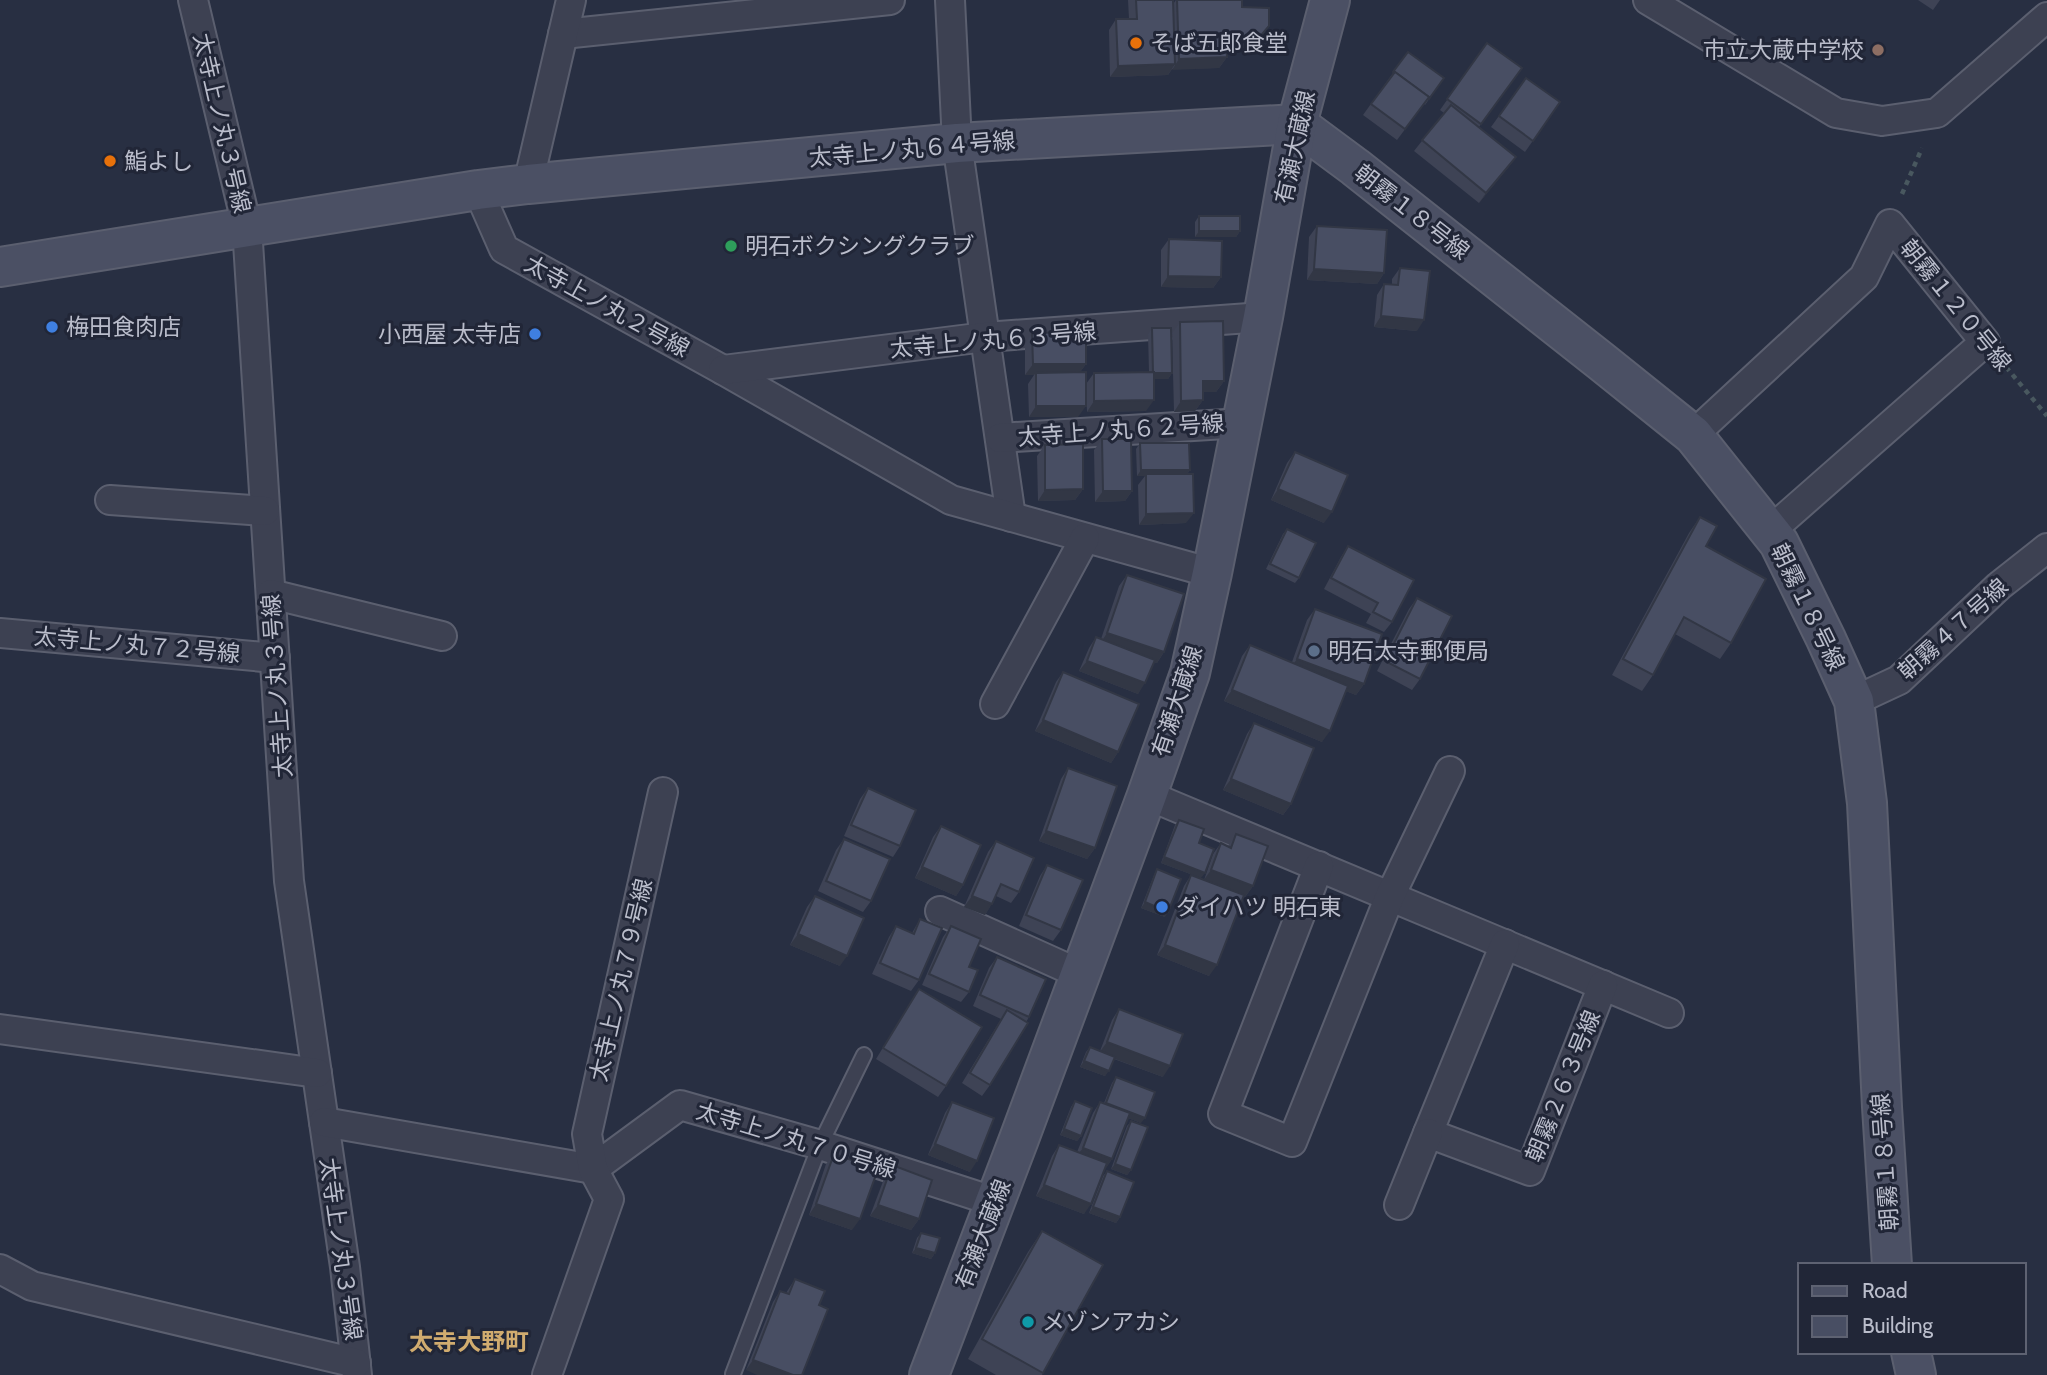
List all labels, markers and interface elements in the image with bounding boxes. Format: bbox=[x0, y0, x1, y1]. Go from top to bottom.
place label: そば五郎食堂 bbox=[1150, 29, 1288, 57]
street label: 太寺上ノ丸３号線 bbox=[188, 30, 256, 216]
marker: そば五郎食堂 bbox=[1128, 35, 1144, 51]
place label: 市立大蔵中学校 bbox=[1703, 36, 1864, 64]
marker: 市立大蔵中学校 bbox=[1870, 42, 1886, 58]
street label: 有瀬大蔵線 bbox=[1269, 88, 1321, 206]
street label: 太寺上ノ丸６４号線 bbox=[808, 126, 1016, 172]
place label: 鮨よし bbox=[124, 147, 193, 175]
marker: 鮨よし bbox=[102, 153, 118, 169]
street label: 朝霧１８号線 bbox=[1349, 158, 1475, 266]
place label: 明石ボクシングクラブ bbox=[745, 232, 975, 260]
street label: 朝霧１２０号線 bbox=[1894, 234, 2018, 376]
marker: 明石ボクシングクラブ bbox=[723, 238, 739, 254]
street label: 太寺上ノ丸２号線 bbox=[520, 249, 694, 363]
place label: 梅田食肉店 bbox=[66, 313, 181, 341]
street label: 太寺上ノ丸６３号線 bbox=[889, 317, 1097, 363]
marker: 梅田食肉店 bbox=[44, 319, 60, 335]
place label: 小西屋 太寺店 bbox=[378, 320, 521, 348]
marker: 小西屋 太寺店 bbox=[527, 326, 543, 342]
street label: 太寺上ノ丸６２号線 bbox=[1017, 409, 1225, 451]
street label: 朝霧１８号線 bbox=[1765, 539, 1851, 675]
street label: 朝霧４７号線 bbox=[1892, 572, 2014, 686]
street label: 太寺上ノ丸３号線 bbox=[257, 593, 297, 779]
street label: 太寺上ノ丸７２号線 bbox=[33, 622, 241, 668]
place label: 明石太寺郵便局 bbox=[1328, 637, 1489, 665]
street label: 有瀬大蔵線 bbox=[1146, 642, 1208, 760]
marker: 明石太寺郵便局 bbox=[1306, 643, 1322, 659]
street label: 太寺上ノ丸７９号線 bbox=[584, 876, 658, 1084]
place label: ダイハツ 明石東 bbox=[1176, 893, 1342, 921]
marker: ダイハツ 明石東 bbox=[1154, 899, 1170, 915]
street label: 朝霧２６３号線 bbox=[1520, 1006, 1606, 1166]
street label: 朝霧１８号線 bbox=[1866, 1092, 1904, 1232]
street label: 太寺上ノ丸７０号線 bbox=[693, 1096, 899, 1184]
street label: 太寺上ノ丸３号線 bbox=[314, 1156, 368, 1342]
street label: 有瀬大蔵線 bbox=[949, 1175, 1017, 1293]
legend bbox=[1798, 1263, 2026, 1354]
text: Road bbox=[1862, 1278, 1908, 1303]
place label: メゾンアカシ bbox=[1042, 1308, 1180, 1336]
text: Building bbox=[1862, 1313, 1934, 1338]
marker: メゾンアカシ bbox=[1020, 1314, 1036, 1330]
district label: 太寺大野町 bbox=[409, 1327, 529, 1356]

